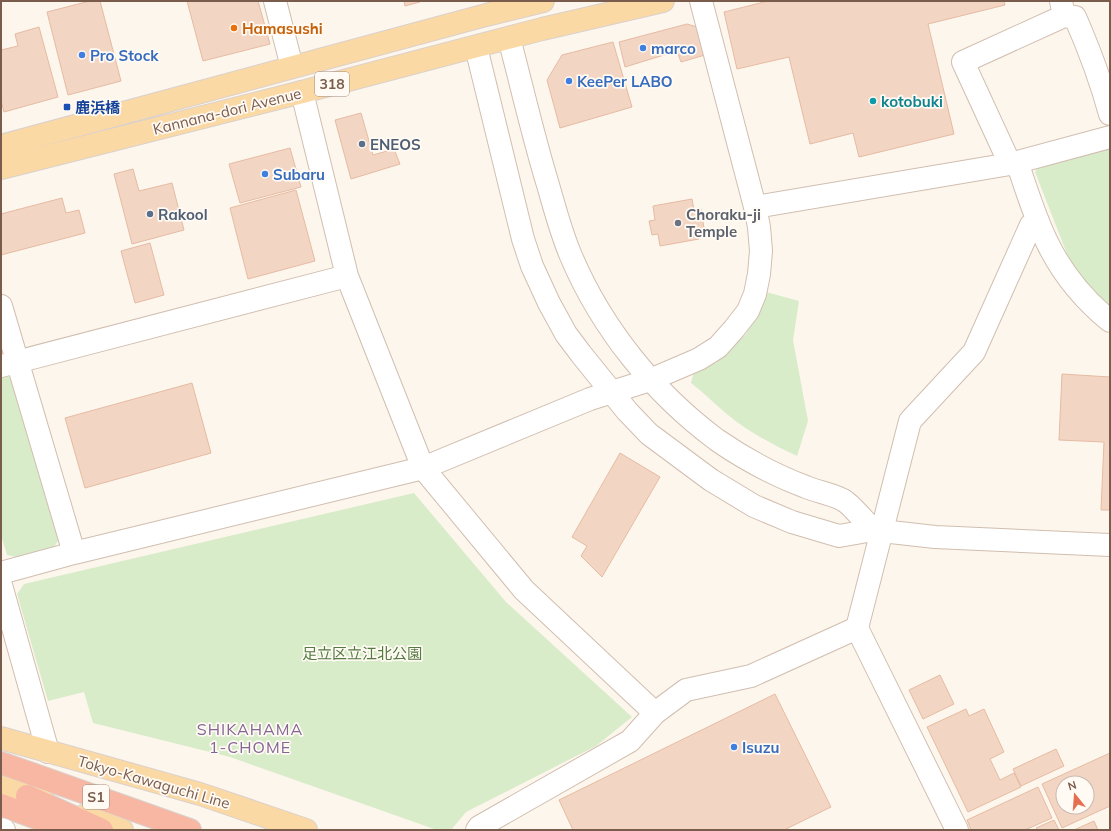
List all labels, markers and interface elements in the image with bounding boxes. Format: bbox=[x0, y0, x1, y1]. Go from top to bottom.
place label: Hamasushi bbox=[242, 19, 323, 38]
marker: Hamasushi bbox=[229, 23, 239, 33]
place label: marco bbox=[651, 39, 696, 58]
marker: marco bbox=[638, 43, 648, 53]
place label: Pro Stock bbox=[90, 46, 159, 65]
marker: Pro Stock bbox=[77, 50, 87, 60]
road number: 318 bbox=[315, 72, 349, 96]
place label: KeePer LABO bbox=[577, 72, 673, 91]
marker: KeePer LABO bbox=[564, 76, 574, 86]
street label: Kannana-dori Avenue bbox=[151, 83, 303, 139]
place label: kotobuki bbox=[881, 92, 943, 111]
marker: kotobuki bbox=[868, 96, 878, 106]
place label: 鹿浜橋 bbox=[75, 98, 121, 117]
marker: 鹿浜橋 bbox=[62, 102, 72, 112]
place label: ENEOS bbox=[370, 135, 421, 154]
marker: ENEOS bbox=[357, 139, 367, 149]
place label: Subaru bbox=[273, 165, 325, 184]
marker: Subaru bbox=[260, 169, 270, 179]
place label: Rakool bbox=[158, 205, 208, 224]
place label: Choraku-ji Temple bbox=[686, 205, 761, 241]
marker: Rakool bbox=[145, 209, 155, 219]
marker: Choraku-ji Temple bbox=[673, 218, 683, 228]
park label: 足立区立江北公園 bbox=[302, 644, 422, 663]
district label: SHIKAHAMA 1-CHOME bbox=[197, 719, 303, 757]
place label: Isuzu bbox=[742, 738, 780, 757]
marker: Isuzu bbox=[729, 742, 739, 752]
street label: Tokyo-Kawaguchi Line bbox=[76, 751, 232, 813]
north arrow bbox=[1055, 775, 1095, 815]
text: N bbox=[1066, 778, 1078, 793]
road number: S1 bbox=[83, 785, 109, 809]

